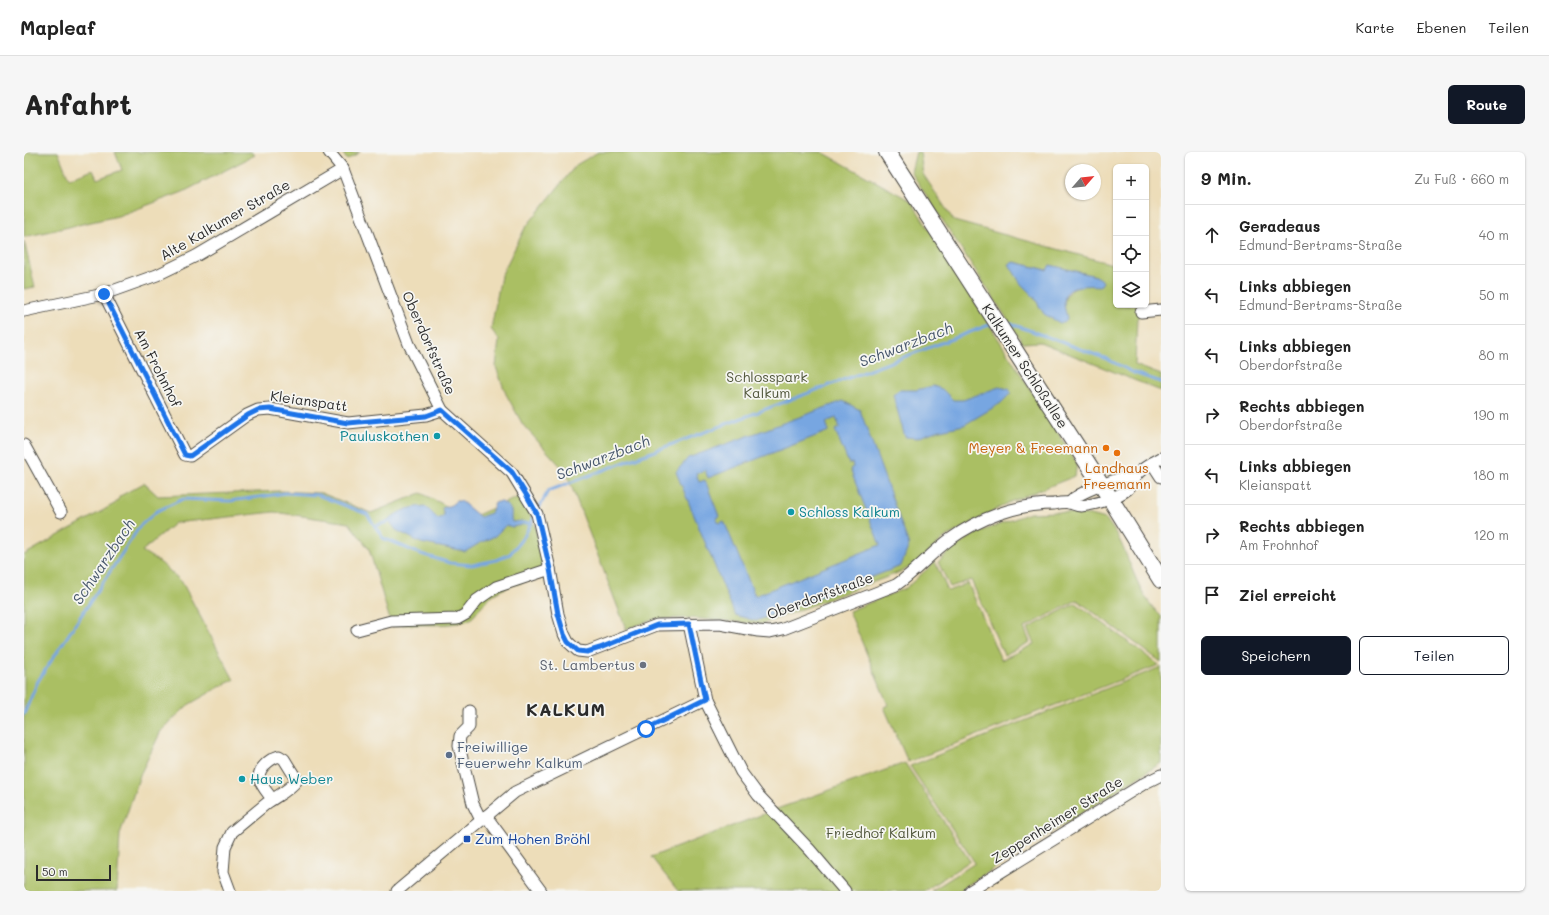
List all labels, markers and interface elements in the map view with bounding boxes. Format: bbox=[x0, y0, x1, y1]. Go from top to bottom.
text: Mapleaf bbox=[20, 15, 95, 40]
text: Karte bbox=[1355, 18, 1395, 37]
text: Ebenen bbox=[1417, 18, 1466, 37]
text: Teilen bbox=[1488, 18, 1529, 37]
button: Route bbox=[1448, 85, 1525, 124]
text: Anfahrt bbox=[24, 86, 132, 122]
north arrow bbox=[1065, 164, 1101, 200]
map controls bbox=[1113, 164, 1149, 308]
button: + bbox=[1113, 164, 1149, 200]
text: 9 Min. bbox=[1201, 167, 1252, 189]
text: Zu Fuß · 660 m bbox=[1414, 170, 1509, 187]
street label: Alte Kalkumer Straße bbox=[156, 175, 293, 265]
button: − bbox=[1113, 200, 1149, 236]
text: Geradeaus bbox=[1239, 216, 1320, 236]
icon: ahead bbox=[1201, 224, 1223, 246]
text: 40 m bbox=[1479, 226, 1509, 243]
button: locate bbox=[1113, 236, 1149, 272]
text: Edmund-Bertrams-Straße bbox=[1239, 236, 1402, 253]
button: layers bbox=[1113, 272, 1149, 308]
text: Links abbiegen bbox=[1239, 276, 1351, 296]
icon: left bbox=[1201, 284, 1223, 306]
route end bbox=[95, 285, 113, 303]
text: 50 m bbox=[1479, 286, 1509, 303]
street label: Oberdorfstraße bbox=[398, 288, 461, 398]
text: Edmund-Bertrams-Straße bbox=[1239, 296, 1402, 313]
street label: Kalkumer Schloßallee bbox=[978, 300, 1073, 432]
water label: Schwarzbach bbox=[856, 317, 955, 371]
street label: Am Frohnhof bbox=[131, 325, 187, 411]
text: Links abbiegen bbox=[1239, 336, 1351, 356]
icon: left bbox=[1201, 344, 1223, 366]
text: 80 m bbox=[1479, 346, 1509, 363]
text: Oberdorfstraße bbox=[1239, 356, 1343, 373]
park label: Schlosspark Kalkum bbox=[726, 367, 808, 402]
street label: Kleianspatt bbox=[269, 386, 349, 415]
text: Rechts abbiegen bbox=[1239, 396, 1364, 416]
icon: right bbox=[1201, 404, 1223, 426]
text: 190 m bbox=[1473, 406, 1509, 423]
text: Oberdorfstraße bbox=[1239, 416, 1343, 433]
place label: Pauluskothen bbox=[340, 426, 429, 445]
water label: Schwarzbach bbox=[553, 430, 652, 484]
marker: Pauluskothen bbox=[432, 431, 442, 441]
place label: Meyer & Freemann bbox=[969, 438, 1098, 457]
marker: Meyer & Freemann bbox=[1101, 443, 1111, 453]
marker: Landhaus Freemann bbox=[1112, 448, 1122, 458]
text: Links abbiegen bbox=[1239, 456, 1351, 476]
place label: Landhaus Freemann bbox=[1083, 458, 1151, 493]
icon: left bbox=[1201, 464, 1223, 486]
text: 180 m bbox=[1473, 466, 1509, 483]
text: Kleianspatt bbox=[1239, 476, 1311, 493]
place label: Schloss Kalkum bbox=[799, 502, 900, 521]
marker: Schloss Kalkum bbox=[786, 507, 796, 517]
water label: Schwarzbach bbox=[67, 515, 139, 608]
text: Rechts abbiegen bbox=[1239, 516, 1364, 536]
icon: right bbox=[1201, 524, 1223, 546]
text: 120 m bbox=[1473, 526, 1509, 543]
text: Am Frohnhof bbox=[1239, 536, 1319, 553]
street label: Oberdorfstraße bbox=[764, 568, 876, 624]
icon: arrive bbox=[1201, 584, 1223, 606]
text: Ziel erreicht bbox=[1239, 585, 1336, 605]
button: Speichern bbox=[1201, 636, 1351, 675]
button: Teilen bbox=[1359, 636, 1509, 675]
place label: St. Lambertus bbox=[540, 655, 635, 674]
marker: St. Lambertus bbox=[638, 660, 648, 670]
district label: KALKUM bbox=[526, 697, 606, 721]
route start bbox=[637, 720, 655, 738]
place label: Freiwillige Feuerwehr Kalkum bbox=[457, 737, 583, 772]
marker: Freiwillige Feuerwehr Kalkum bbox=[444, 750, 454, 760]
place label: Haus Weber bbox=[250, 769, 333, 788]
street label: Zeppenheimer Straße bbox=[988, 771, 1126, 868]
marker: Haus Weber bbox=[237, 774, 247, 784]
park label: Friedhof Kalkum bbox=[826, 823, 936, 842]
place label: Zum Hohen Bröhl bbox=[475, 829, 590, 848]
marker: Zum Hohen Bröhl bbox=[462, 834, 472, 844]
scale bar bbox=[36, 863, 111, 882]
text: 50 m bbox=[42, 864, 68, 879]

